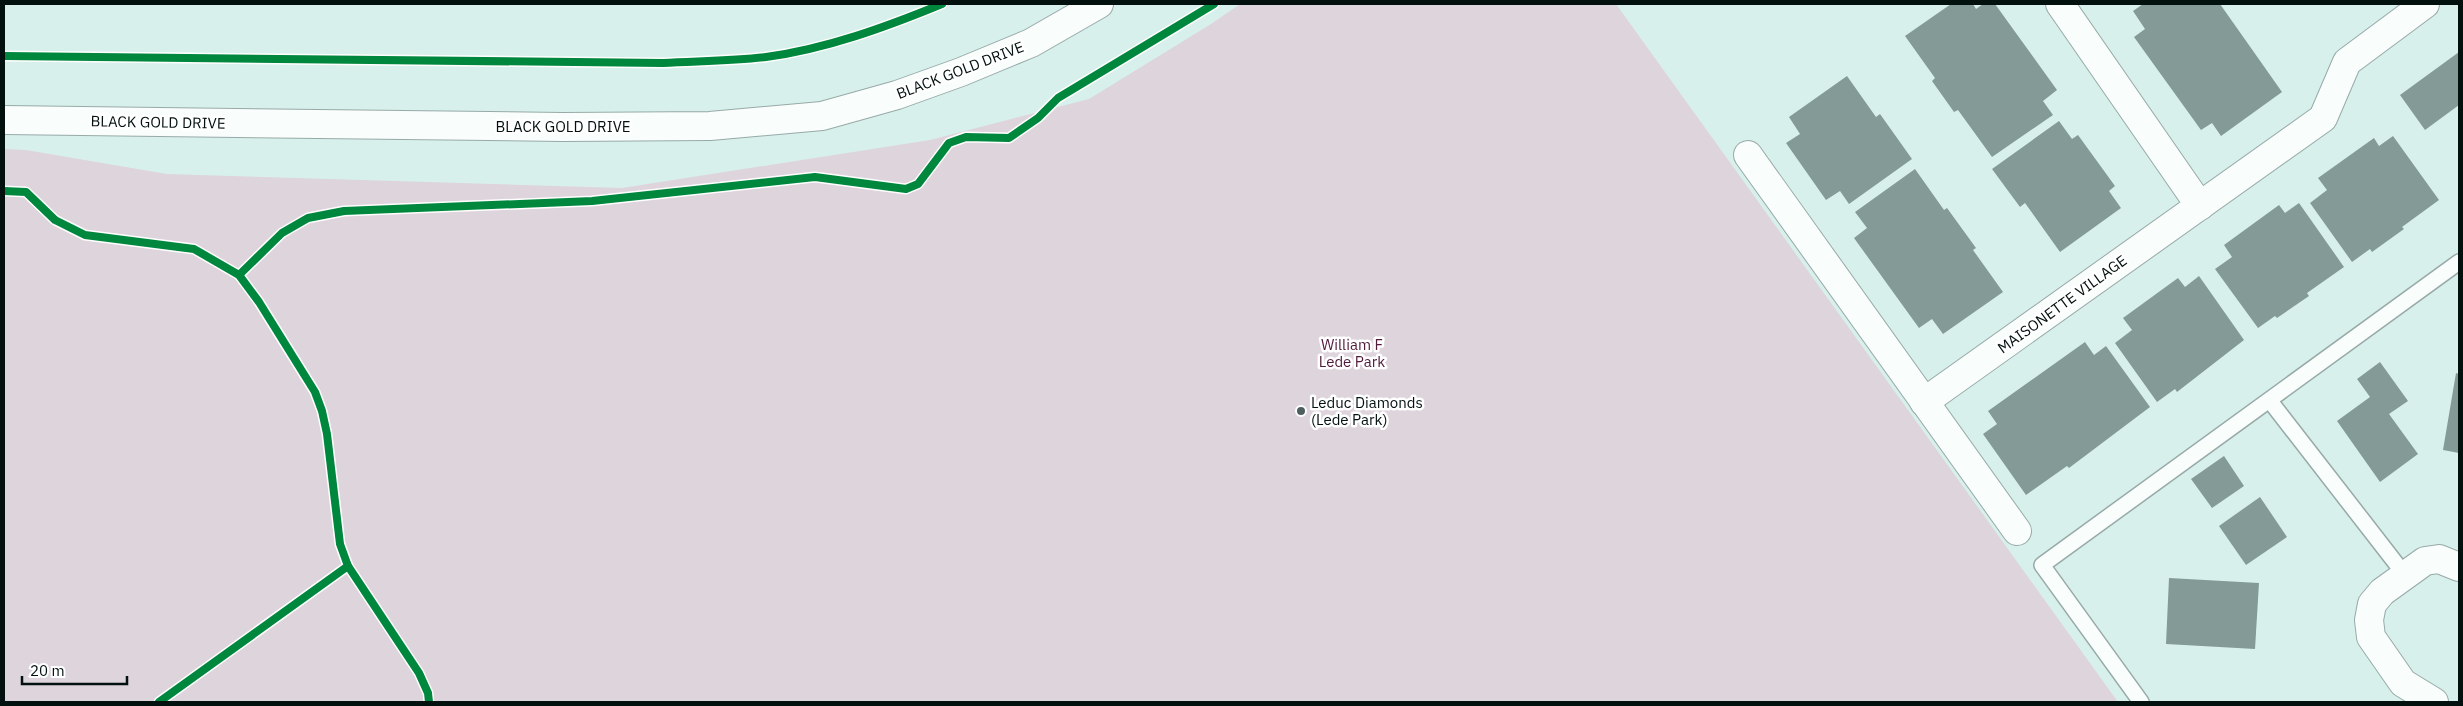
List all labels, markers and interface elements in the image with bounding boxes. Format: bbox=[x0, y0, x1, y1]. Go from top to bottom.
street label: BLACK GOLD DRIVE bbox=[894, 37, 1026, 103]
street label: BLACK GOLD DRIVE bbox=[90, 111, 226, 133]
street label: BLACK GOLD DRIVE bbox=[495, 117, 631, 136]
street label: MAISONETTE VILLAGE bbox=[1994, 251, 2130, 357]
park label: William F Lede Park bbox=[1319, 335, 1385, 371]
place label: Leduc Diamonds (Lede Park) bbox=[1311, 393, 1423, 429]
marker: Leduc Diamonds (Lede Park) bbox=[1295, 405, 1307, 417]
scale bar bbox=[22, 654, 128, 686]
text: 20 m bbox=[30, 661, 65, 680]

